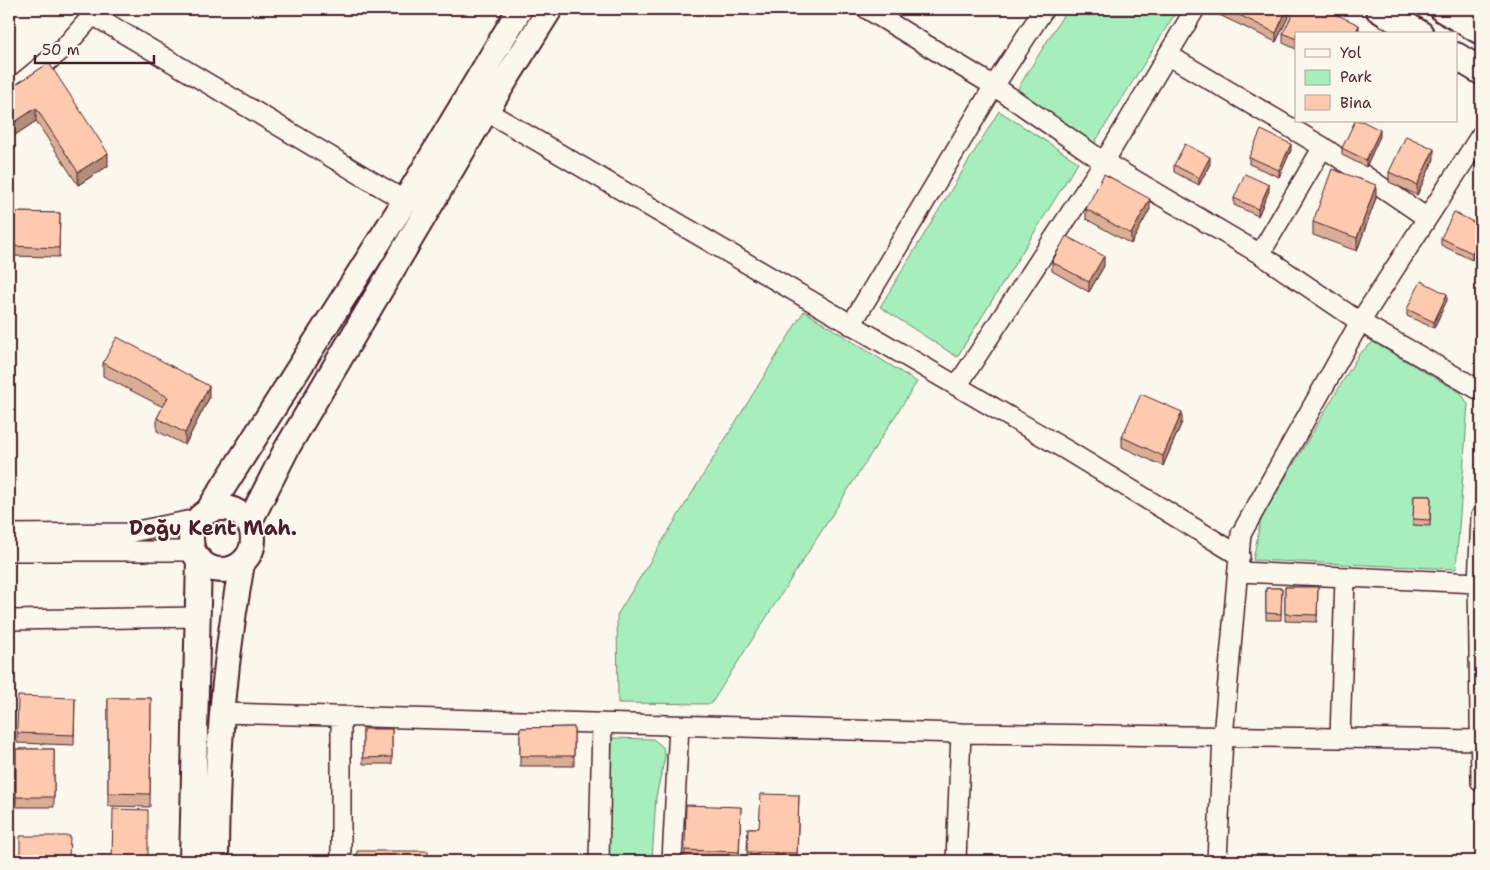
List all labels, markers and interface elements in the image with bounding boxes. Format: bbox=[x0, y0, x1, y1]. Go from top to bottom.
scale bar bbox=[35, 32, 154, 64]
legend bbox=[1295, 32, 1458, 122]
text: 50 m bbox=[42, 40, 80, 60]
text: Yol bbox=[1340, 43, 1362, 63]
text: Park bbox=[1340, 67, 1372, 87]
text: Bina bbox=[1340, 93, 1372, 113]
district label: Doğu Kent Mah. bbox=[129, 515, 297, 541]

